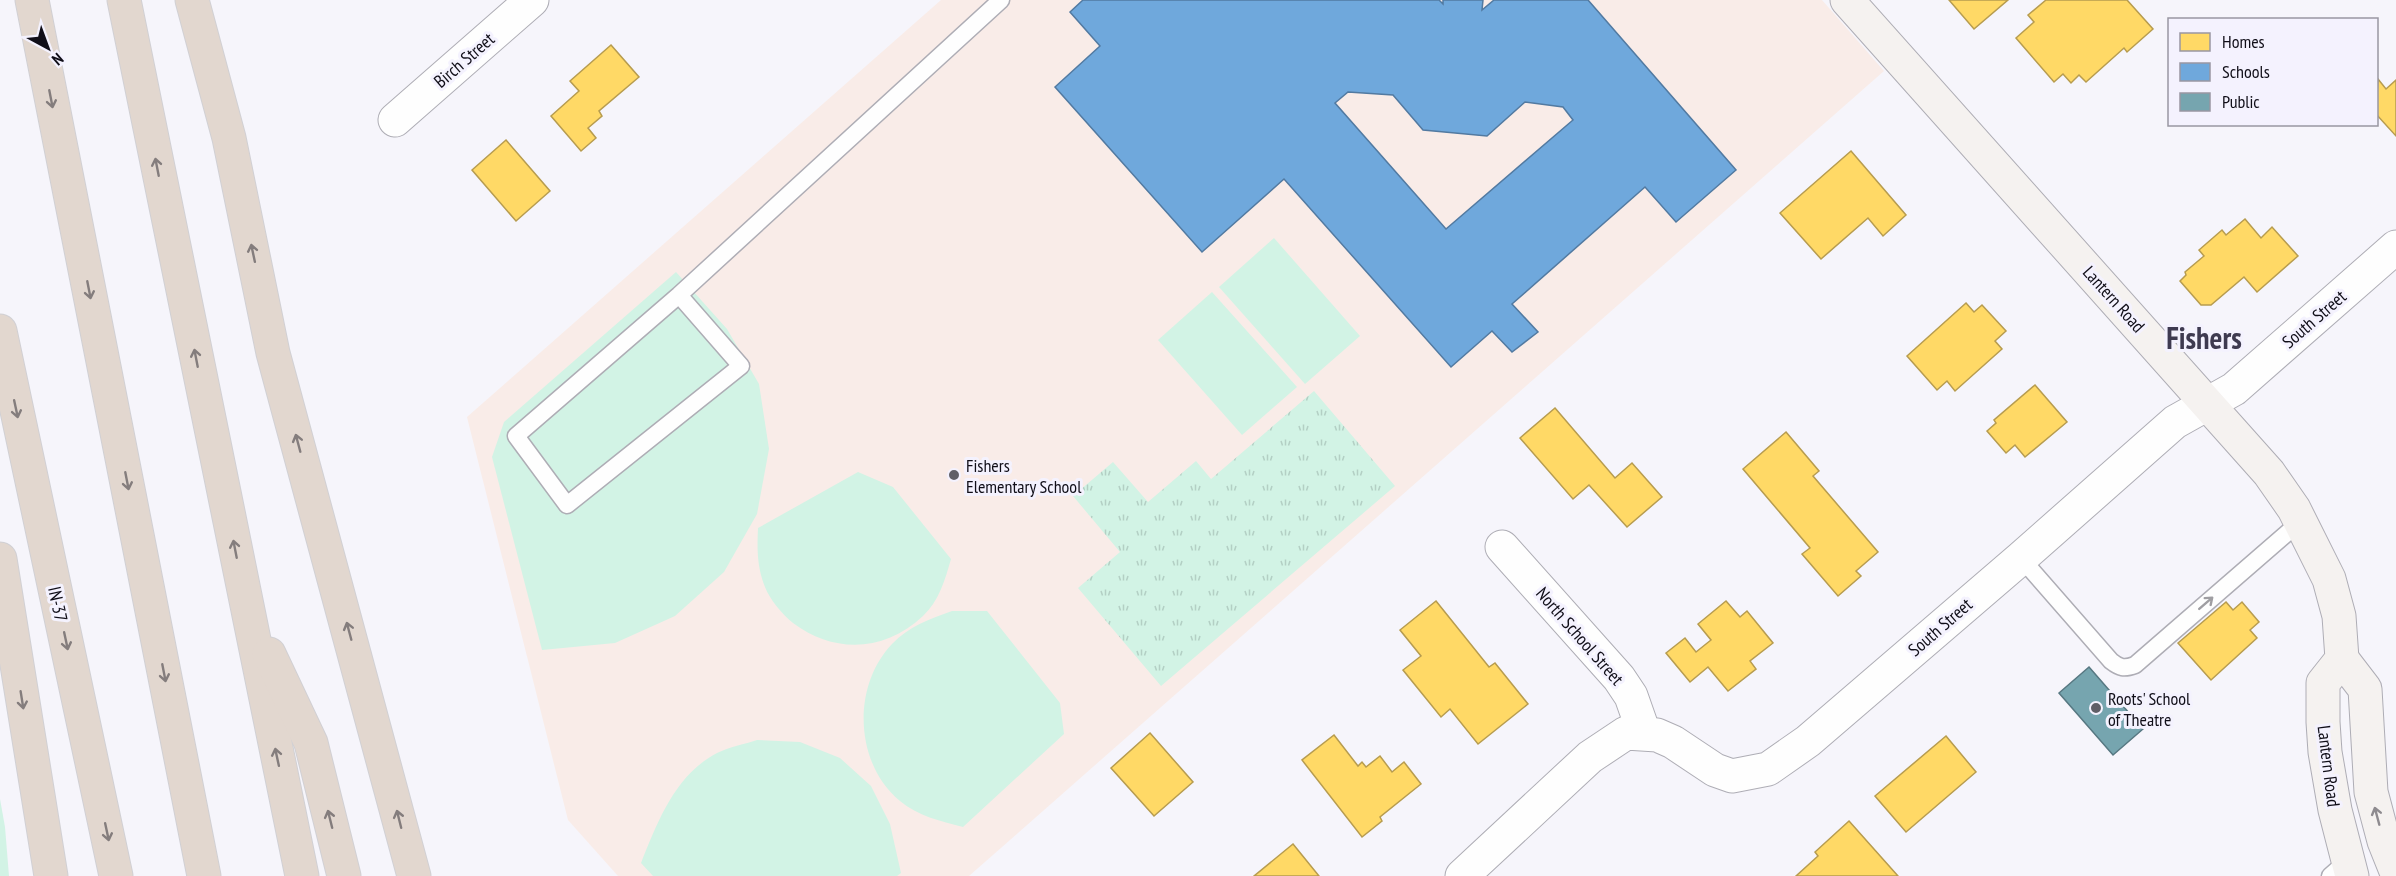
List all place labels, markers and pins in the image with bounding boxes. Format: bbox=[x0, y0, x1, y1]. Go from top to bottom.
place label: Fishers Elementary School bbox=[966, 454, 1082, 498]
marker: Fishers Elementary School bbox=[947, 468, 961, 482]
place label: Roots' School of Theatre bbox=[2108, 687, 2191, 731]
marker: Roots' School of Theatre bbox=[2089, 701, 2103, 715]

